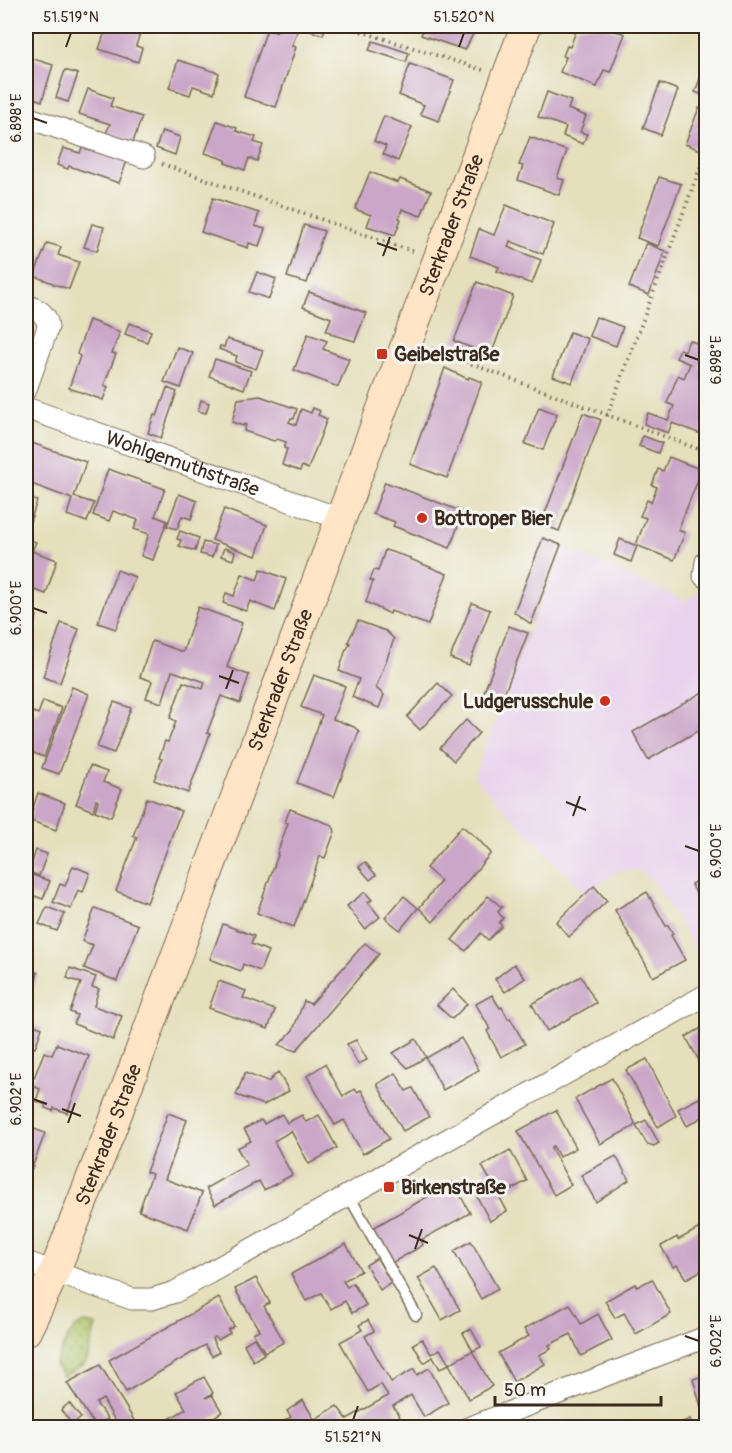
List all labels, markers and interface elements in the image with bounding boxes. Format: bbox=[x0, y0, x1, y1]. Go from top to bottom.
text: 51.519°N bbox=[43, 8, 99, 27]
text: 51.520°N bbox=[434, 8, 494, 27]
text: 6.898°E bbox=[7, 93, 26, 143]
street label: Sterkrader Straße bbox=[413, 150, 489, 300]
text: 6.898°E bbox=[707, 335, 726, 385]
place label: Geibelstraße bbox=[394, 342, 500, 367]
marker: Geibelstraße bbox=[375, 347, 389, 361]
street label: Wohlgemuthstraße bbox=[102, 425, 263, 502]
place label: Bottroper Bier bbox=[434, 506, 553, 531]
marker: Bottroper Bier bbox=[415, 511, 429, 525]
text: 6.900°E bbox=[7, 581, 26, 635]
street label: Sterkrader Straße bbox=[242, 605, 318, 755]
place label: Ludgerusschule bbox=[463, 689, 594, 714]
marker: Ludgerusschule bbox=[598, 694, 612, 708]
text: 6.900°E bbox=[707, 824, 726, 878]
street label: Sterkrader Straße bbox=[69, 1060, 147, 1209]
text: 6.902°E bbox=[7, 1072, 26, 1125]
place label: Birkenstraße bbox=[401, 1175, 507, 1200]
marker: Birkenstraße bbox=[382, 1180, 396, 1194]
text: 6.902°E bbox=[707, 1314, 726, 1367]
scale bar bbox=[495, 1369, 662, 1407]
text: 50 m bbox=[504, 1379, 546, 1402]
text: 51.521°N bbox=[325, 1428, 381, 1447]

